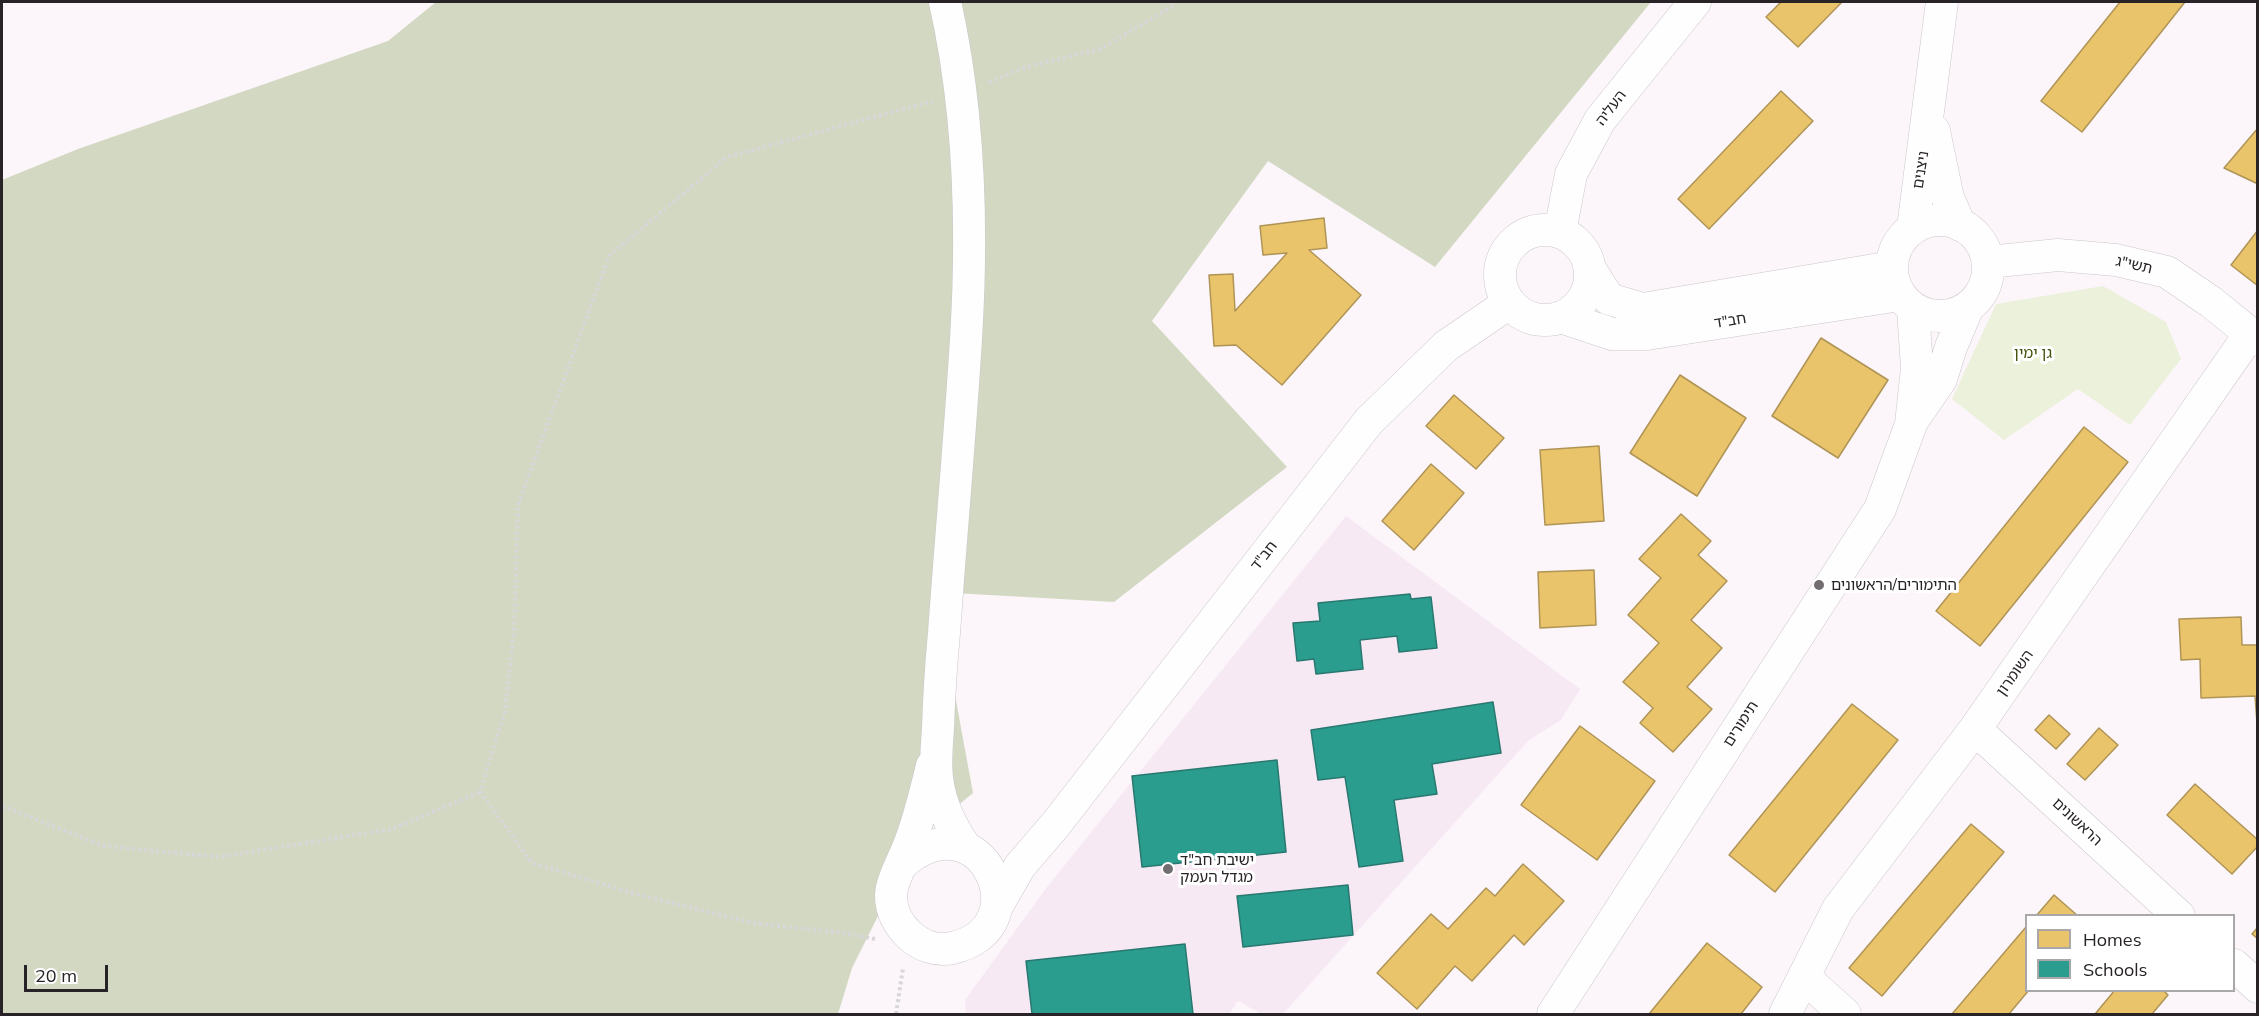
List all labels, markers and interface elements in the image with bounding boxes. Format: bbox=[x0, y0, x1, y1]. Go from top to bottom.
street label: העליה bbox=[1592, 87, 1630, 129]
street label: ניצנים bbox=[1909, 150, 1933, 190]
street label: תשי"ג bbox=[2114, 252, 2154, 278]
street label: חב"ד bbox=[1713, 310, 1747, 332]
park label: גן ימין bbox=[2014, 344, 2052, 362]
street label: חב"ד bbox=[1247, 538, 1281, 574]
place label: התימורים/הראשונים bbox=[1831, 576, 1957, 594]
marker: התימורים/הראשונים bbox=[1812, 578, 1826, 592]
street label: השומרון bbox=[1993, 647, 2037, 699]
street label: תימורים bbox=[1720, 698, 1762, 750]
street label: הראשונים bbox=[2048, 794, 2106, 850]
place label: ישיבת חב"ד מגדל העמק bbox=[1180, 851, 1254, 886]
marker: ישיבת חב"ד מגדל העמק bbox=[1161, 862, 1175, 876]
legend bbox=[2025, 914, 2235, 992]
text: Homes bbox=[2083, 928, 2142, 951]
scale bar bbox=[27, 953, 111, 991]
text: Schools bbox=[2083, 958, 2147, 981]
text: 20 m bbox=[35, 964, 77, 987]

